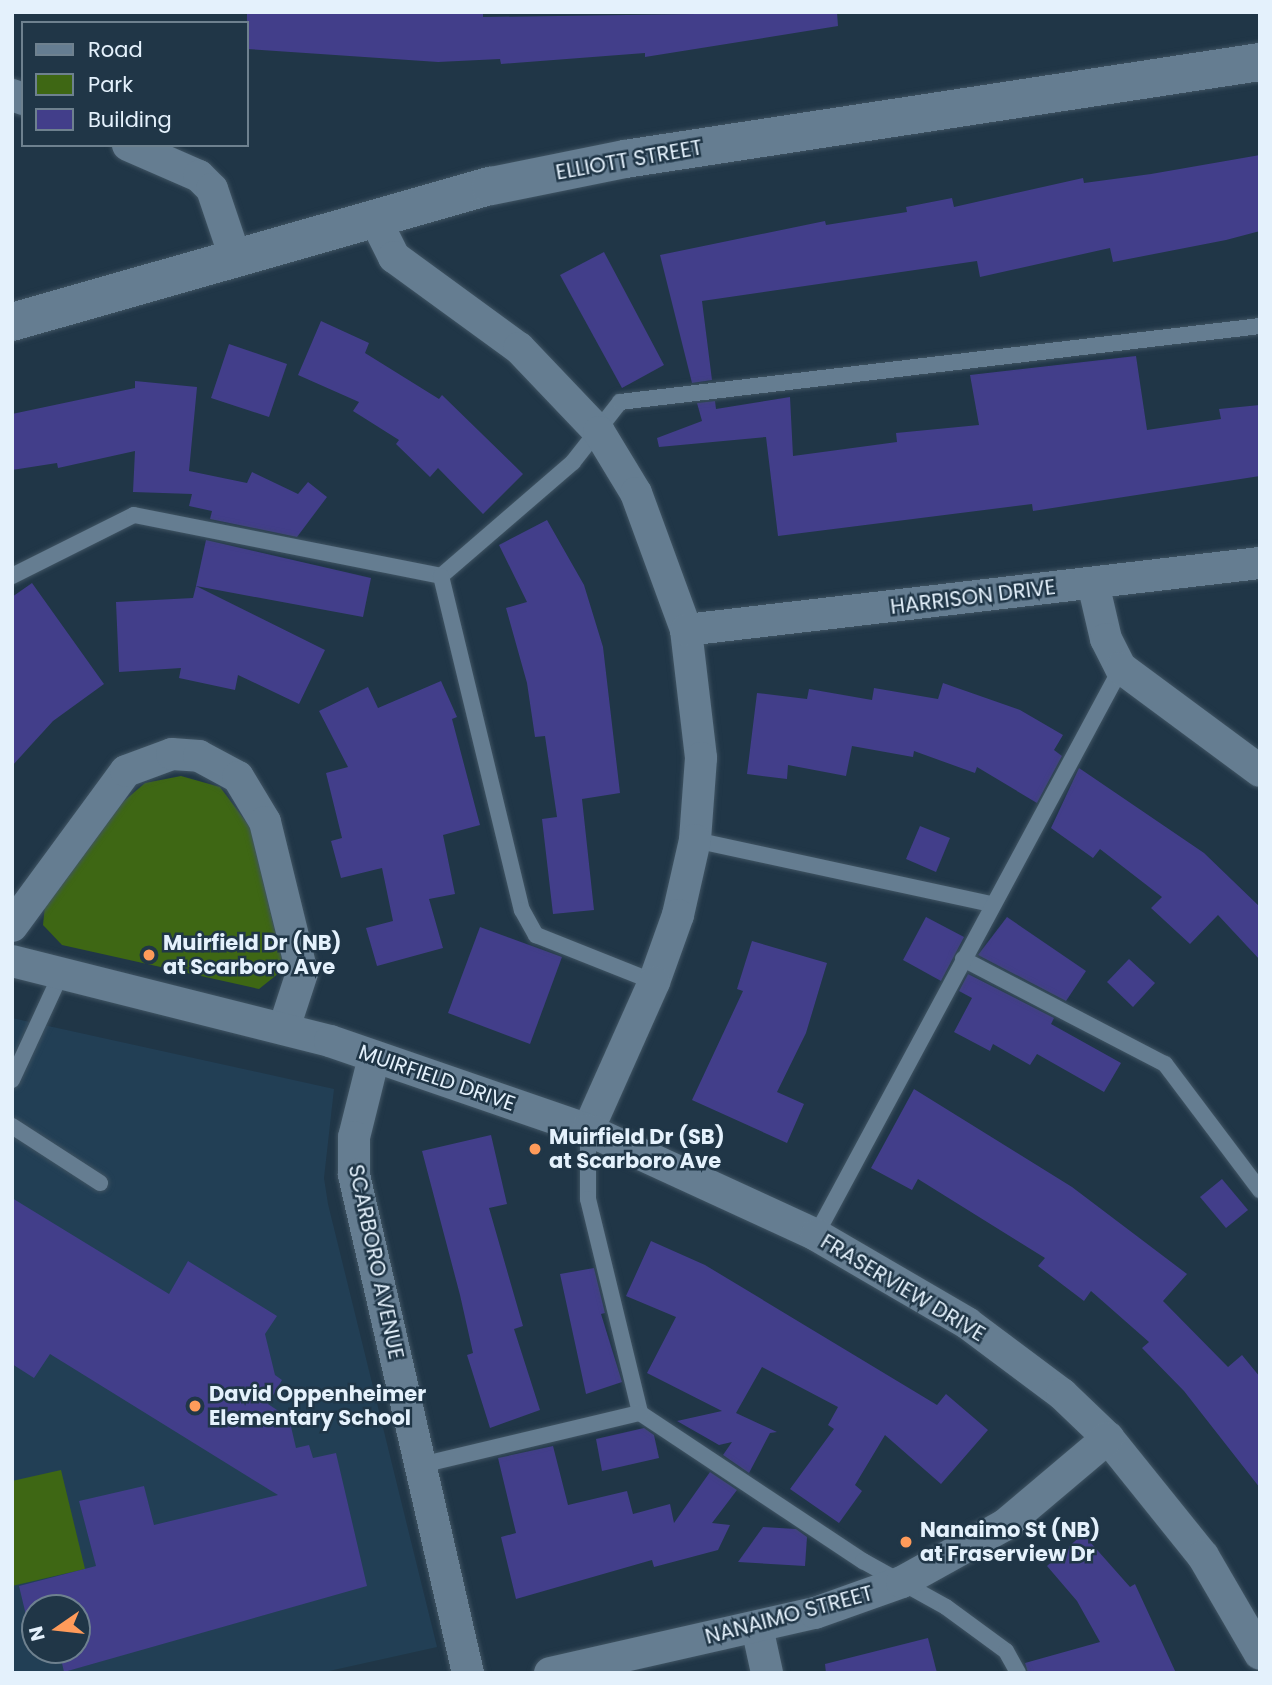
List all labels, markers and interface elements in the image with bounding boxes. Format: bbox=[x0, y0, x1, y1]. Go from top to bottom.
legend bbox=[21, 21, 248, 147]
text: Road bbox=[88, 35, 143, 64]
text: Park bbox=[88, 70, 133, 99]
text: Building bbox=[88, 105, 172, 134]
street label: ELLIOTT STREET bbox=[554, 135, 704, 185]
street label: HARRISON DRIVE bbox=[889, 574, 1057, 620]
place label: Muirfield Dr (NB) at Scarboro Ave bbox=[163, 930, 342, 980]
marker: Muirfield Dr (NB) at Scarboro Ave bbox=[141, 947, 157, 963]
street label: MUIRFIELD DRIVE bbox=[355, 1039, 519, 1117]
place label: Muirfield Dr (SB) at Scarboro Ave bbox=[549, 1124, 725, 1174]
marker: Muirfield Dr (SB) at Scarboro Ave bbox=[527, 1141, 543, 1157]
street label: SCARBORO AVENUE bbox=[343, 1162, 409, 1362]
street label: FRASERVIEW DRIVE bbox=[816, 1229, 990, 1347]
place label: David Oppenheimer Elementary School bbox=[209, 1381, 426, 1431]
marker: David Oppenheimer Elementary School bbox=[187, 1398, 203, 1414]
place label: Nanaimo St (NB) at Fraserview Dr bbox=[920, 1517, 1100, 1567]
marker: Nanaimo St (NB) at Fraserview Dr bbox=[898, 1534, 914, 1550]
street label: NANAIMO STREET bbox=[702, 1580, 876, 1650]
north arrow bbox=[21, 1594, 91, 1664]
text: N bbox=[22, 1624, 52, 1644]

